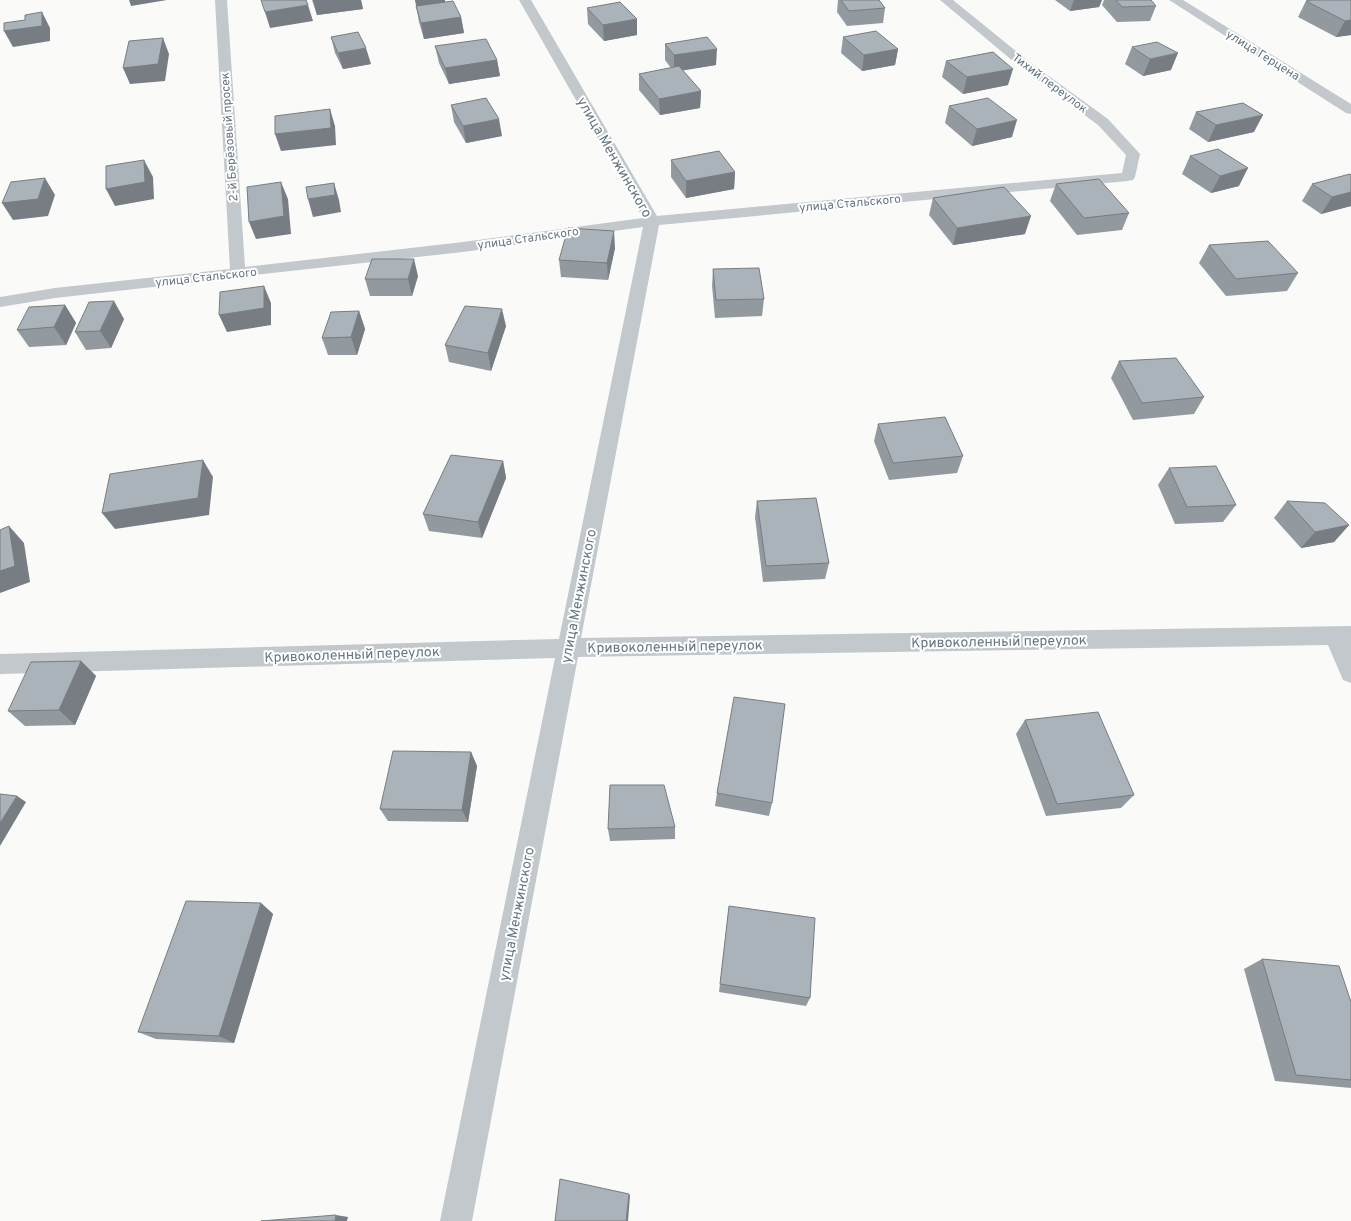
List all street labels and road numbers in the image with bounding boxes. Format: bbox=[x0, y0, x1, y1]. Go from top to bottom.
street label: улица Герцена bbox=[1223, 27, 1302, 85]
street label: Тихий переулок bbox=[1008, 50, 1090, 117]
street label: 2-й Берёзовый просек bbox=[217, 72, 242, 202]
street label: улица Менжинского bbox=[572, 95, 655, 221]
street label: улица Стальского bbox=[799, 192, 902, 216]
street label: улица Стальского bbox=[476, 224, 580, 254]
street label: улица Стальского bbox=[155, 265, 258, 291]
street label: улица Менжинского bbox=[558, 528, 601, 665]
street label: Кривоколенный переулок bbox=[911, 632, 1087, 653]
street label: Кривоколенный переулок bbox=[587, 637, 763, 658]
street label: Кривоколенный переулок bbox=[264, 644, 440, 667]
street label: улица Менжинского bbox=[496, 846, 539, 983]

